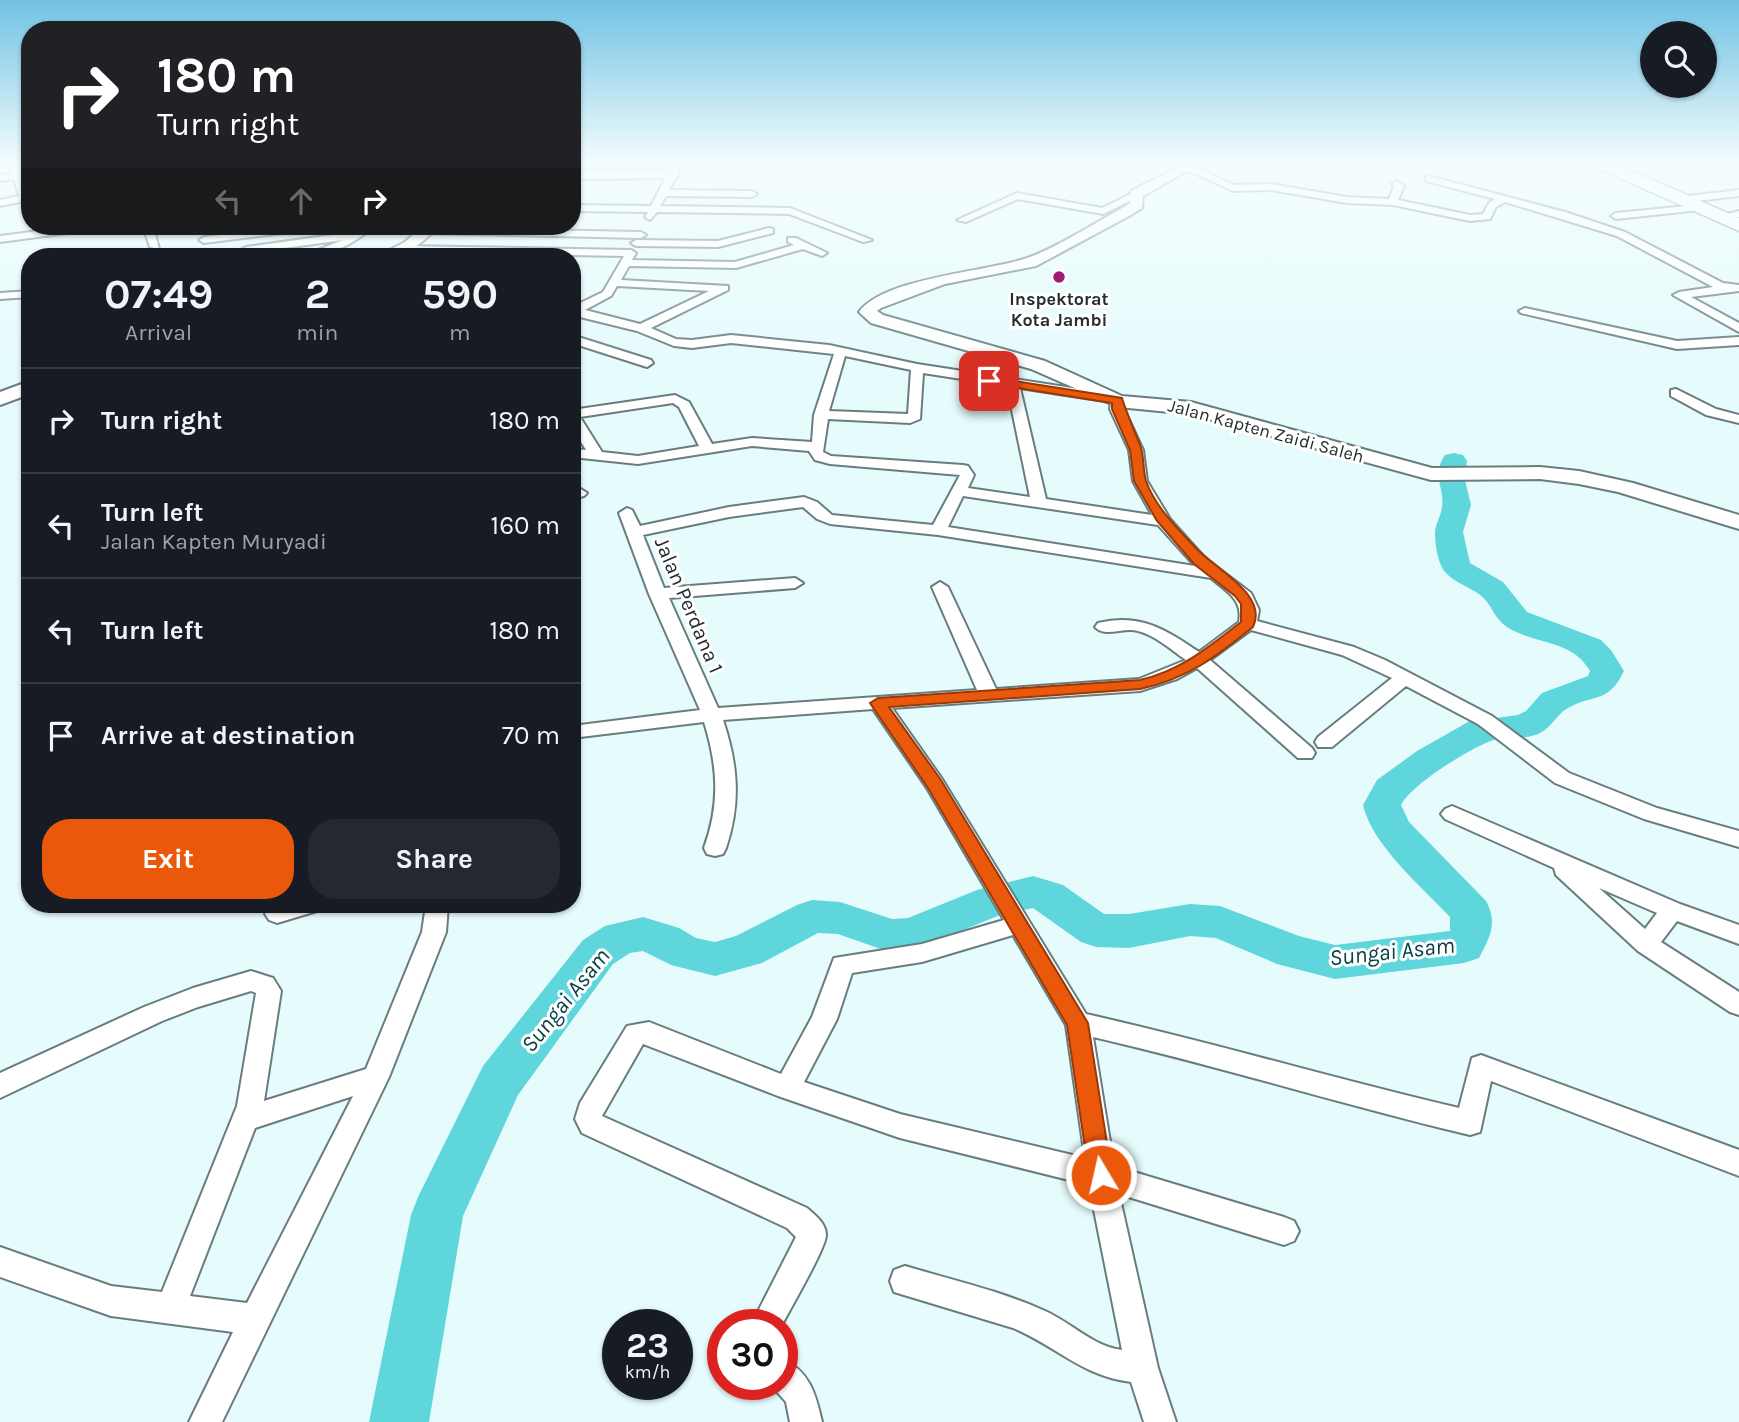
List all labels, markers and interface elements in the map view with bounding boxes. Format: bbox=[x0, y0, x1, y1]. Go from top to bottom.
map controls bbox=[1640, 21, 1717, 98]
button: search bbox=[1640, 21, 1717, 98]
text: 180 m bbox=[157, 47, 296, 104]
icon: right bbox=[42, 49, 133, 140]
text: Turn right bbox=[157, 106, 299, 143]
icon: left bbox=[209, 182, 247, 220]
icon: ahead bbox=[282, 182, 320, 220]
icon: right bbox=[355, 182, 393, 220]
text: 07:49 bbox=[104, 269, 213, 319]
text: 2 bbox=[305, 269, 330, 319]
text: 590 bbox=[421, 269, 498, 319]
marker: Inspektorat Kota Jambi bbox=[1051, 269, 1067, 285]
place label: Inspektorat Kota Jambi bbox=[1009, 288, 1109, 331]
text: Arrival bbox=[125, 319, 192, 346]
text: min bbox=[296, 319, 339, 346]
text: m bbox=[449, 319, 471, 346]
pin bbox=[959, 351, 1019, 411]
icon: arrive bbox=[970, 362, 1008, 400]
street label: Jalan Kapten Zaidi Saleh bbox=[1166, 394, 1366, 468]
icon: right bbox=[42, 402, 80, 440]
text: Turn right bbox=[101, 405, 222, 436]
text: 180 m bbox=[490, 405, 560, 436]
text: Turn left bbox=[101, 497, 203, 528]
icon: left bbox=[42, 507, 80, 545]
text: 160 m bbox=[491, 510, 560, 541]
text: Jalan Kapten Muryadi bbox=[101, 528, 327, 555]
street label: Jalan Perdana 1 bbox=[650, 533, 728, 677]
icon: left bbox=[42, 612, 80, 650]
text: Turn left bbox=[101, 615, 203, 646]
text: 180 m bbox=[490, 615, 560, 646]
icon: arrive bbox=[42, 717, 80, 755]
text: Arrive at destination bbox=[101, 720, 355, 751]
text: 70 m bbox=[502, 720, 560, 751]
button: Exit bbox=[42, 819, 294, 899]
button: Share bbox=[308, 819, 560, 899]
water label: Sungai Asam bbox=[1328, 932, 1456, 971]
water label: Sungai Asam bbox=[515, 943, 615, 1058]
position arrow bbox=[1064, 1138, 1138, 1212]
speed limit sign: 30 bbox=[707, 1309, 798, 1400]
text: 23 bbox=[626, 1325, 669, 1366]
text: km/h bbox=[625, 1361, 670, 1383]

